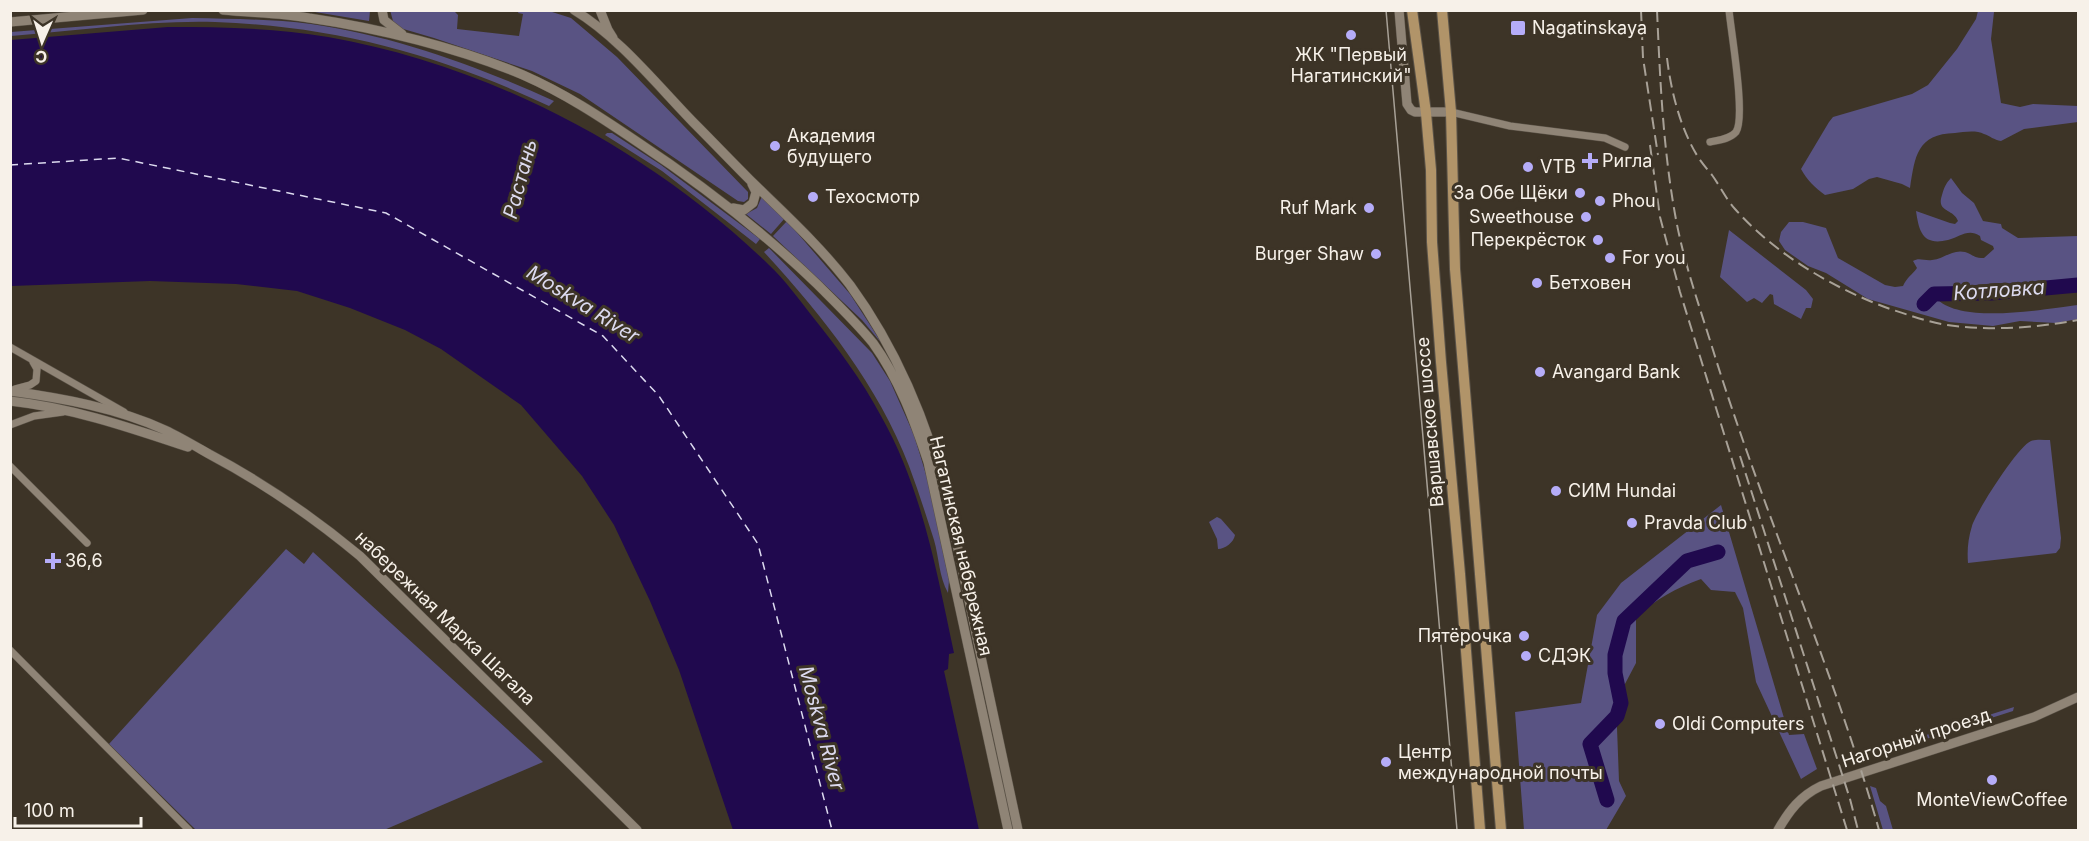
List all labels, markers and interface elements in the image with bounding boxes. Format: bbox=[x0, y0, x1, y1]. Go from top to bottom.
north arrow bbox=[12, 12, 72, 72]
place label: Nagatinskaya bbox=[1532, 17, 1647, 38]
marker: Nagatinskaya bbox=[1509, 19, 1527, 37]
marker: ЖК "Первый Нагатинский" bbox=[1344, 28, 1358, 42]
place label: ЖК "Первый Нагатинский" bbox=[1290, 44, 1412, 86]
text: С bbox=[35, 47, 48, 67]
place label: Академия будущего bbox=[787, 125, 876, 167]
water label: Растань bbox=[498, 137, 542, 221]
marker: Академия будущего bbox=[768, 139, 782, 153]
place label: Ригла bbox=[1602, 150, 1652, 171]
marker: Ригла bbox=[1583, 154, 1597, 168]
place label: VTB bbox=[1540, 156, 1576, 177]
marker: VTB bbox=[1521, 160, 1535, 174]
place label: За Обе Щёки bbox=[1453, 182, 1568, 203]
place label: Техосмотр bbox=[825, 186, 920, 207]
marker: За Обе Щёки bbox=[1573, 186, 1587, 200]
marker: Техосмотр bbox=[806, 190, 820, 204]
place label: Phou bbox=[1612, 190, 1656, 211]
marker: Phou bbox=[1593, 194, 1607, 208]
place label: Ruf Mark bbox=[1280, 197, 1357, 218]
marker: Ruf Mark bbox=[1362, 201, 1376, 215]
place label: Sweethouse bbox=[1469, 206, 1574, 227]
marker: Sweethouse bbox=[1579, 210, 1593, 224]
place label: Перекрёсток bbox=[1470, 229, 1586, 250]
marker: Перекрёсток bbox=[1591, 233, 1605, 247]
place label: Burger Shaw bbox=[1255, 243, 1364, 264]
marker: Burger Shaw bbox=[1369, 247, 1383, 261]
place label: For you bbox=[1622, 247, 1686, 268]
marker: For you bbox=[1603, 251, 1617, 265]
water label: Moskva River bbox=[522, 260, 644, 348]
place label: Бетховен bbox=[1549, 272, 1631, 293]
water label: Котловка bbox=[1952, 275, 2046, 305]
marker: Бетховен bbox=[1530, 276, 1544, 290]
street label: Варшавское шоссе bbox=[1412, 336, 1447, 508]
place label: Avangard Bank bbox=[1552, 361, 1680, 382]
marker: Avangard Bank bbox=[1533, 365, 1547, 379]
street label: Нагатинская набережная bbox=[926, 434, 997, 658]
place label: СИМ Hundai bbox=[1568, 480, 1676, 501]
marker: СИМ Hundai bbox=[1549, 484, 1563, 498]
place label: Pravda Club bbox=[1644, 512, 1747, 533]
marker: Pravda Club bbox=[1625, 516, 1639, 530]
street label: набережная Марка Шагала bbox=[351, 526, 539, 709]
place label: 36,6 bbox=[65, 550, 103, 571]
marker: 36,6 bbox=[46, 554, 60, 568]
place label: Пятёрочка bbox=[1418, 625, 1512, 646]
marker: Пятёрочка bbox=[1517, 629, 1531, 643]
place label: СДЭК bbox=[1538, 645, 1591, 666]
marker: СДЭК bbox=[1519, 649, 1533, 663]
water label: Moskva River bbox=[794, 663, 850, 793]
street label: Нагорный проезд bbox=[1839, 704, 1993, 772]
place label: Oldi Computers bbox=[1672, 713, 1804, 734]
marker: Oldi Computers bbox=[1653, 717, 1667, 731]
place label: Центр международной почты bbox=[1398, 741, 1603, 783]
marker: Центр международной почты bbox=[1379, 755, 1393, 769]
marker: MonteViewCoffee bbox=[1985, 773, 1999, 787]
place label: MonteViewCoffee bbox=[1916, 789, 2068, 810]
scale bar bbox=[15, 790, 141, 828]
text: 100 m bbox=[24, 800, 75, 821]

